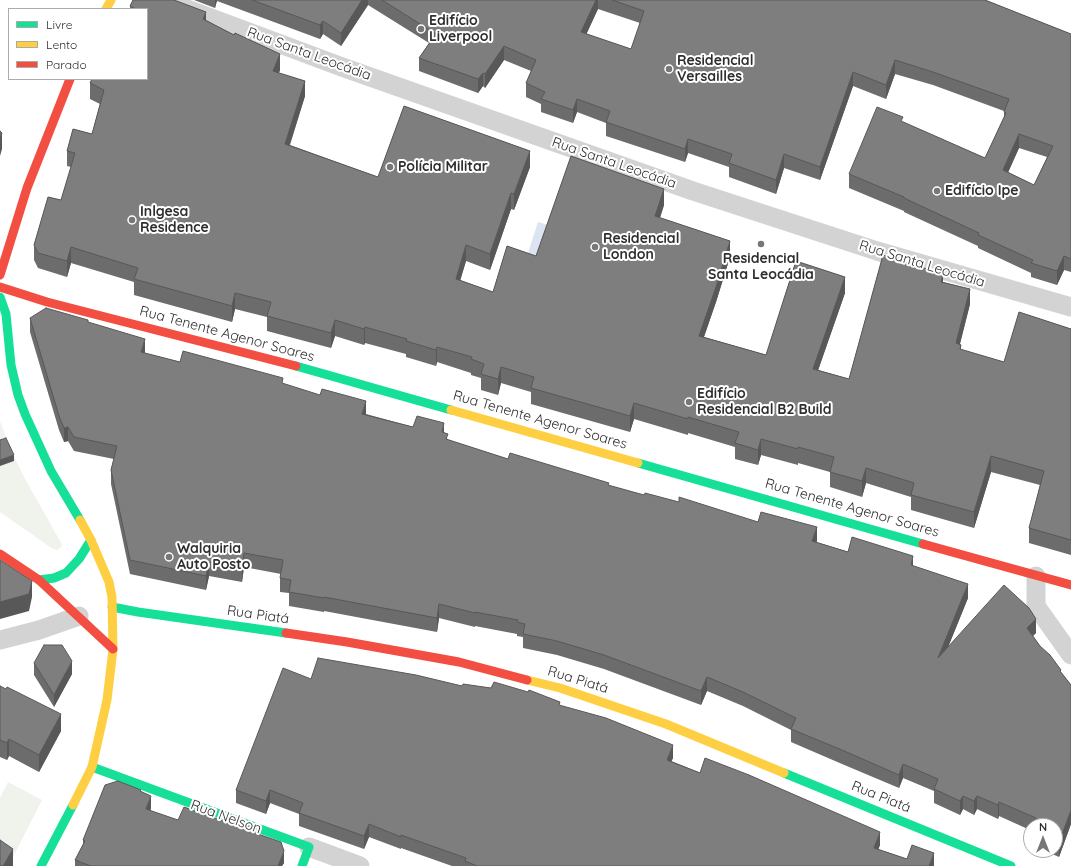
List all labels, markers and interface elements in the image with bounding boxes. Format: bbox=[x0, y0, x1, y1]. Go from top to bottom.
legend bbox=[8, 8, 148, 80]
place label: Edifício Liverpool bbox=[429, 13, 492, 46]
text: Livre bbox=[46, 17, 72, 32]
street label: Rua Santa Leocádia bbox=[245, 24, 373, 84]
marker: Edifício Liverpool bbox=[416, 24, 426, 34]
text: Lento bbox=[46, 37, 77, 52]
place label: Residencial Versailles bbox=[677, 53, 753, 86]
text: Parado bbox=[46, 57, 87, 72]
marker: Residencial Versailles bbox=[664, 64, 674, 74]
street label: Rua Santa Leocádia bbox=[550, 134, 678, 192]
place label: Polícia Militar bbox=[398, 159, 488, 175]
marker: Polícia Militar bbox=[385, 162, 395, 172]
place label: Edifício Ipe bbox=[945, 183, 1019, 199]
marker: Edifício Ipe bbox=[932, 186, 942, 196]
place label: Inlgesa Residence bbox=[140, 204, 209, 236]
marker: Inlgesa Residence bbox=[127, 215, 137, 225]
place label: Residencial London bbox=[603, 231, 679, 264]
street label: Rua Santa Leocádia bbox=[857, 237, 987, 291]
marker: Residencial Santa Leocádia bbox=[756, 239, 766, 249]
marker: Residencial London bbox=[590, 242, 600, 252]
place label: Residencial Santa Leocádia bbox=[708, 251, 814, 284]
street label: Rua Tenente Agenor Soares bbox=[138, 303, 316, 365]
place label: Edifício Residencial B2 Build bbox=[697, 386, 832, 418]
street label: Rua Tenente Agenor Soares bbox=[451, 387, 629, 453]
marker: Edifício Residencial B2 Build bbox=[684, 397, 694, 407]
street label: Rua Tenente Agenor Soares bbox=[763, 475, 941, 541]
place label: Walquiria Auto Posto bbox=[177, 541, 251, 574]
marker: Walquiria Auto Posto bbox=[164, 552, 174, 562]
street label: Rua Piatá bbox=[226, 602, 290, 628]
street label: Rua Piatá bbox=[546, 663, 610, 697]
street label: Rua Piatá bbox=[849, 777, 913, 817]
street label: Rua Nelson bbox=[188, 796, 264, 838]
north arrow bbox=[1023, 818, 1063, 858]
text: N bbox=[1039, 820, 1047, 834]

